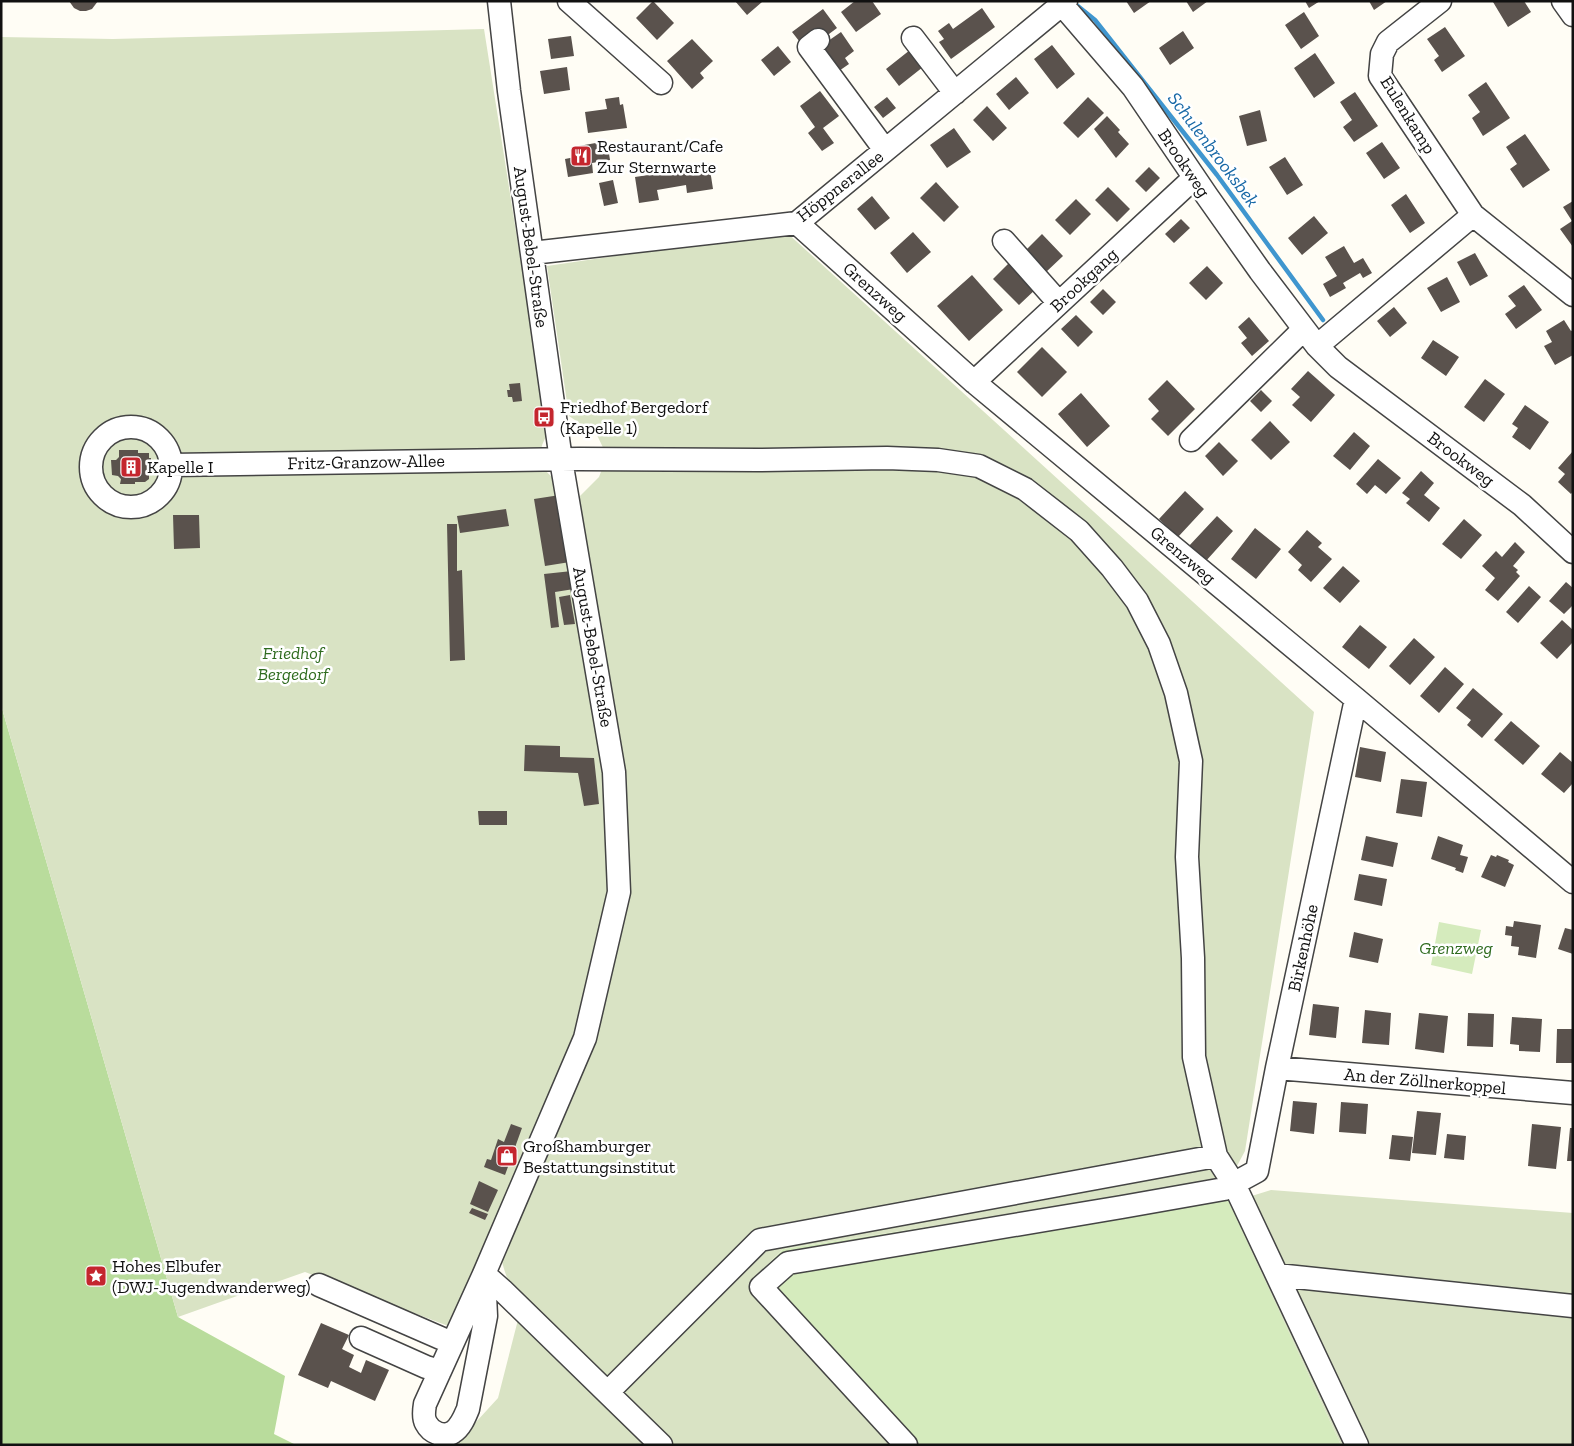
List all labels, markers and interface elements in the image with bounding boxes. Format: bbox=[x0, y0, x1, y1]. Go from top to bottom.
street label: Eulenkamp bbox=[1375, 72, 1441, 158]
water label: Schulenbrooksbek bbox=[1163, 87, 1264, 211]
street label: Brookweg bbox=[1153, 124, 1215, 202]
place label: Restaurant/Cafe Zur Sternwarte bbox=[597, 135, 723, 178]
restaurant icon: Restaurant/Cafe Zur Sternwarte bbox=[569, 144, 593, 168]
street label: Höppnerallee bbox=[792, 145, 888, 227]
street label: August-Bebel-Straße bbox=[509, 165, 553, 329]
street label: Brookgang bbox=[1046, 243, 1123, 317]
street label: Grenzweg bbox=[838, 257, 912, 327]
place label: Friedhof Bergedorf (Kapelle 1) bbox=[560, 396, 709, 439]
bus stop icon: Friedhof Bergedorf (Kapelle 1) bbox=[532, 405, 556, 429]
street label: Brookweg bbox=[1423, 427, 1499, 491]
street label: Fritz-Granzow-Allee bbox=[287, 450, 445, 474]
building icon: Kapelle I bbox=[119, 455, 143, 479]
place label: Kapelle I bbox=[147, 456, 214, 478]
street label: Grenzweg bbox=[1146, 521, 1220, 589]
street label: August-Bebel-Straße bbox=[568, 565, 618, 729]
park label: Friedhof Bergedorf bbox=[257, 642, 331, 685]
street label: Birkenhöhe bbox=[1283, 902, 1323, 994]
park label: Grenzweg bbox=[1419, 937, 1494, 959]
street label: An der Zöllnerkoppel bbox=[1343, 1063, 1507, 1099]
place label: Großhamburger Bestattungsinstitut bbox=[523, 1135, 676, 1178]
shop icon: Großhamburger Bestattungsinstitut bbox=[495, 1144, 519, 1168]
place label: Hohes Elbufer (DWJ-Jugendwanderweg) bbox=[112, 1255, 311, 1298]
place icon: Hohes Elbufer (DWJ-Jugendwanderweg) bbox=[84, 1264, 108, 1288]

